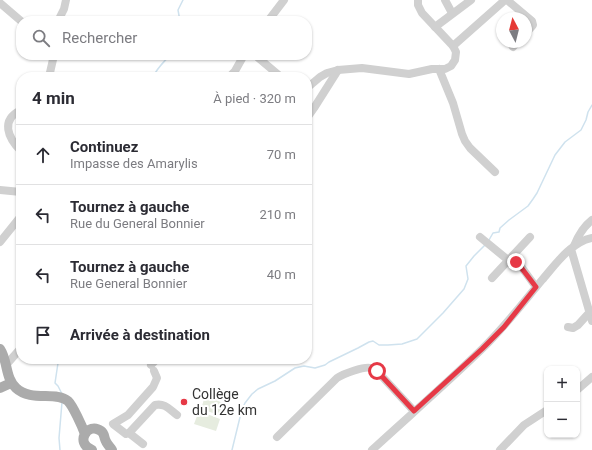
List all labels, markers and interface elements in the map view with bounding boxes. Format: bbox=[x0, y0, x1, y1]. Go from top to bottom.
north arrow bbox=[496, 12, 532, 48]
search box bbox=[16, 16, 312, 60]
icon: search bbox=[30, 27, 52, 49]
text: Rechercher bbox=[62, 29, 137, 47]
text: 4 min bbox=[32, 88, 75, 108]
text: À pied · 320 m bbox=[213, 91, 296, 106]
text: Continuez bbox=[70, 138, 138, 156]
icon: ahead bbox=[32, 144, 54, 166]
text: 70 m bbox=[267, 147, 296, 162]
text: Impasse des Amarylis bbox=[70, 156, 198, 171]
text: Tournez à gauche bbox=[70, 198, 189, 216]
icon: left bbox=[32, 204, 54, 226]
text: 210 m bbox=[259, 207, 296, 222]
text: Rue du General Bonnier bbox=[70, 216, 205, 231]
route end bbox=[507, 253, 525, 271]
text: Tournez à gauche bbox=[70, 258, 189, 276]
icon: left bbox=[32, 264, 54, 286]
text: 40 m bbox=[267, 267, 296, 282]
text: Rue General Bonnier bbox=[70, 276, 187, 291]
icon: arrive bbox=[32, 324, 54, 346]
text: Arrivée à destination bbox=[70, 326, 210, 344]
route start bbox=[368, 362, 386, 380]
map controls bbox=[544, 366, 580, 438]
button: + bbox=[544, 366, 580, 402]
place label: Collège du 12e km bbox=[192, 386, 257, 418]
marker: Collège du 12e km bbox=[179, 397, 189, 407]
button: − bbox=[544, 402, 580, 438]

